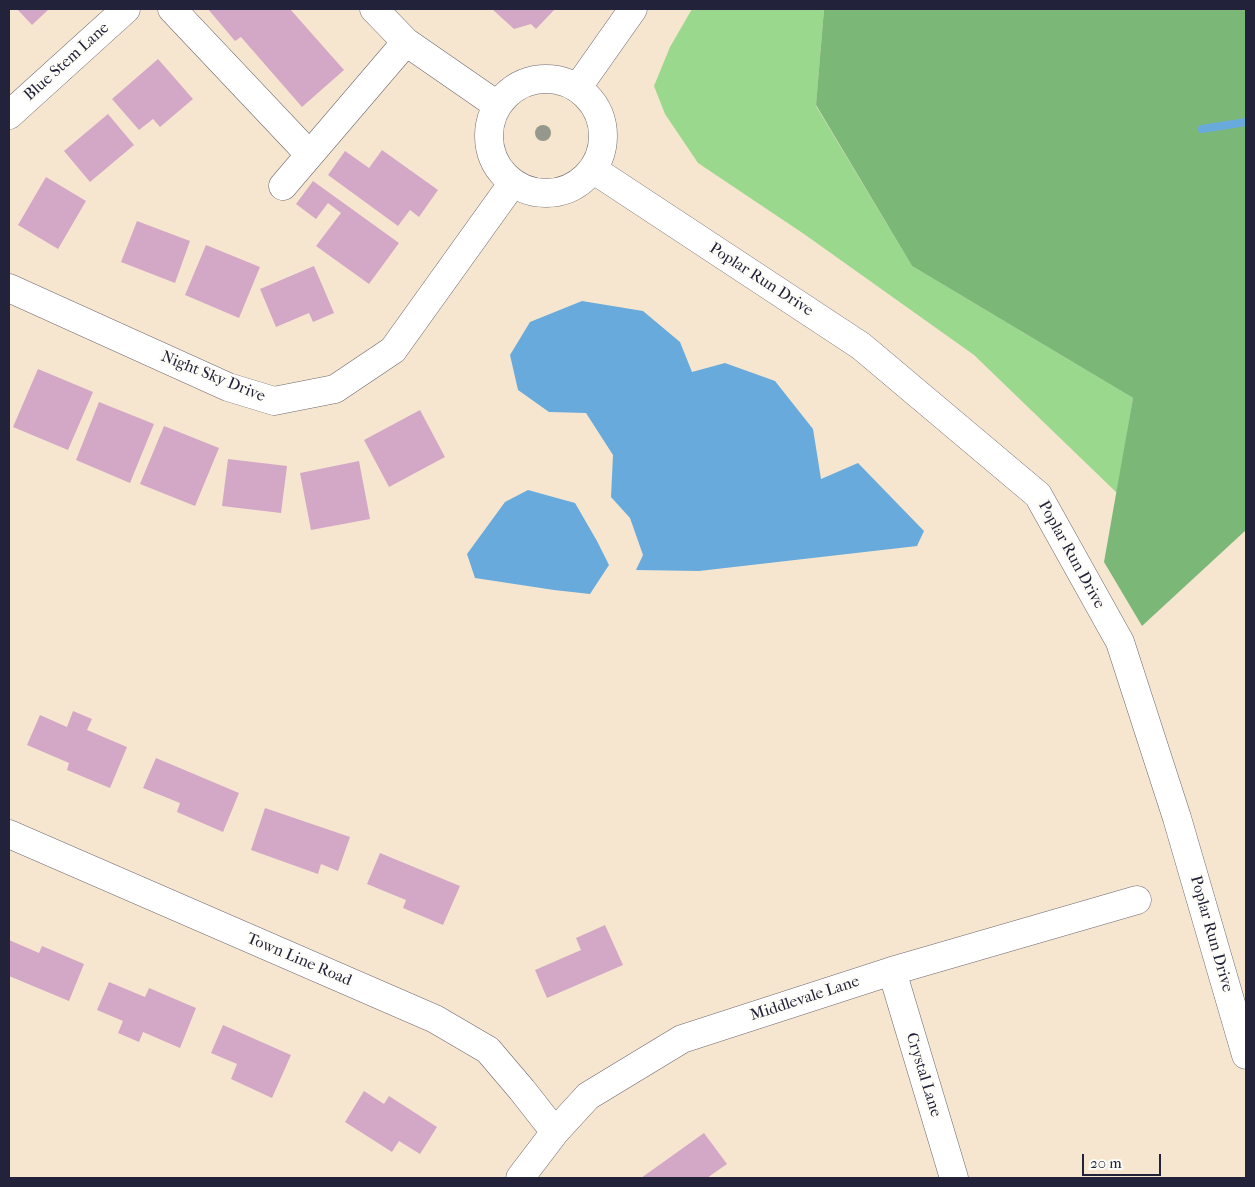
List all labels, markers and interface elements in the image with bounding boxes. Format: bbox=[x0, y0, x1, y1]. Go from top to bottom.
street label: Blue Stem Lane bbox=[20, 19, 114, 105]
street label: Poplar Run Drive bbox=[705, 239, 817, 321]
street label: Night Sky Drive bbox=[158, 347, 268, 407]
street label: Poplar Run Drive bbox=[1033, 498, 1109, 612]
street label: Poplar Run Drive bbox=[1185, 874, 1237, 994]
street label: Town Line Road bbox=[244, 929, 354, 991]
street label: Middlevale Lane bbox=[748, 972, 862, 1026]
street label: Crystal Lane bbox=[901, 1031, 945, 1119]
scale bar bbox=[1085, 1144, 1164, 1176]
text: 20 m bbox=[1090, 1154, 1122, 1172]

